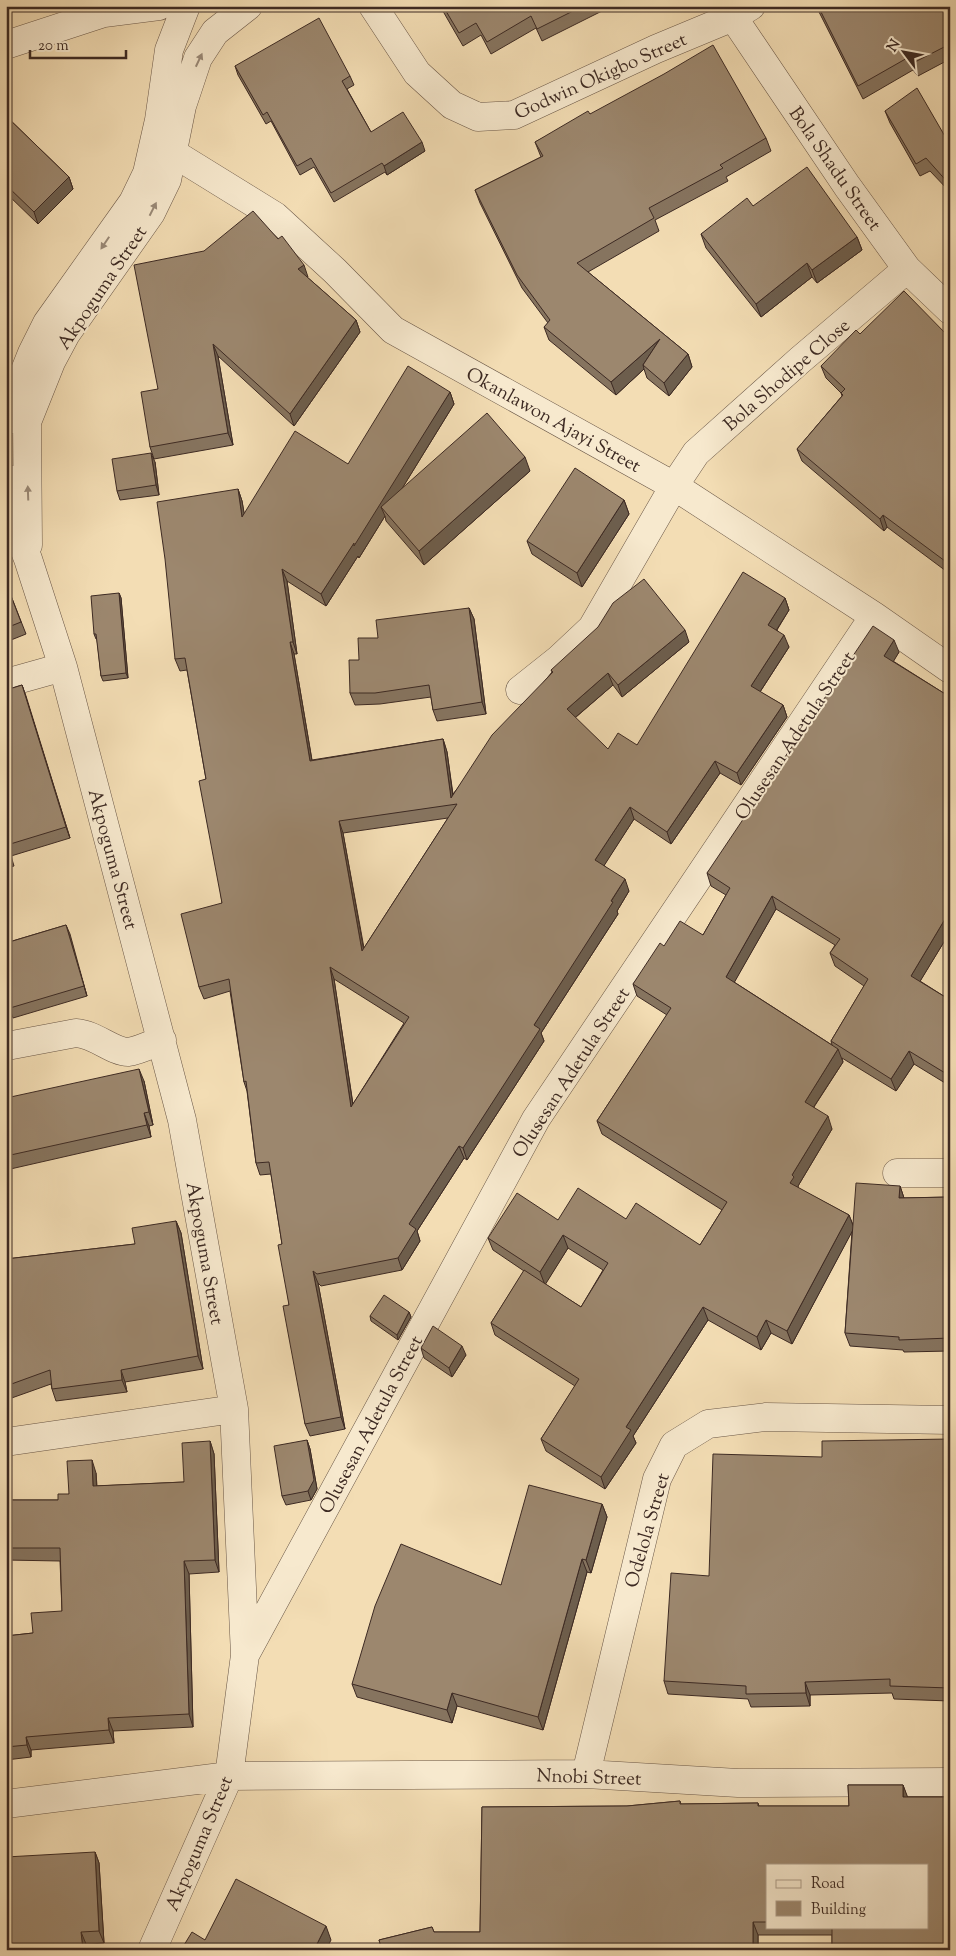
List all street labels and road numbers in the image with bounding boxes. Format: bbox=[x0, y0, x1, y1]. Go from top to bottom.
street label: Godwin Okigbo Street bbox=[510, 27, 692, 127]
street label: Bola Shadu Street bbox=[781, 102, 887, 237]
street label: Akpoguma Street bbox=[52, 221, 155, 356]
street label: Bola Shodipe Close bbox=[719, 313, 857, 438]
street label: Okanlawon Ajayi Street bbox=[460, 362, 646, 481]
street label: Olusesan Adetula Street bbox=[729, 646, 863, 826]
street label: Akpoguma Street bbox=[80, 786, 143, 933]
street label: Olusesan Adetula Street bbox=[507, 982, 638, 1164]
street label: Akpoguma Street bbox=[178, 1180, 229, 1327]
street label: Olusesan Adetula Street bbox=[314, 1331, 431, 1519]
street label: Odelola Street bbox=[619, 1470, 678, 1591]
street label: Nnobi Street bbox=[536, 1763, 642, 1794]
street label: Akpoguma Street bbox=[160, 1772, 241, 1916]

